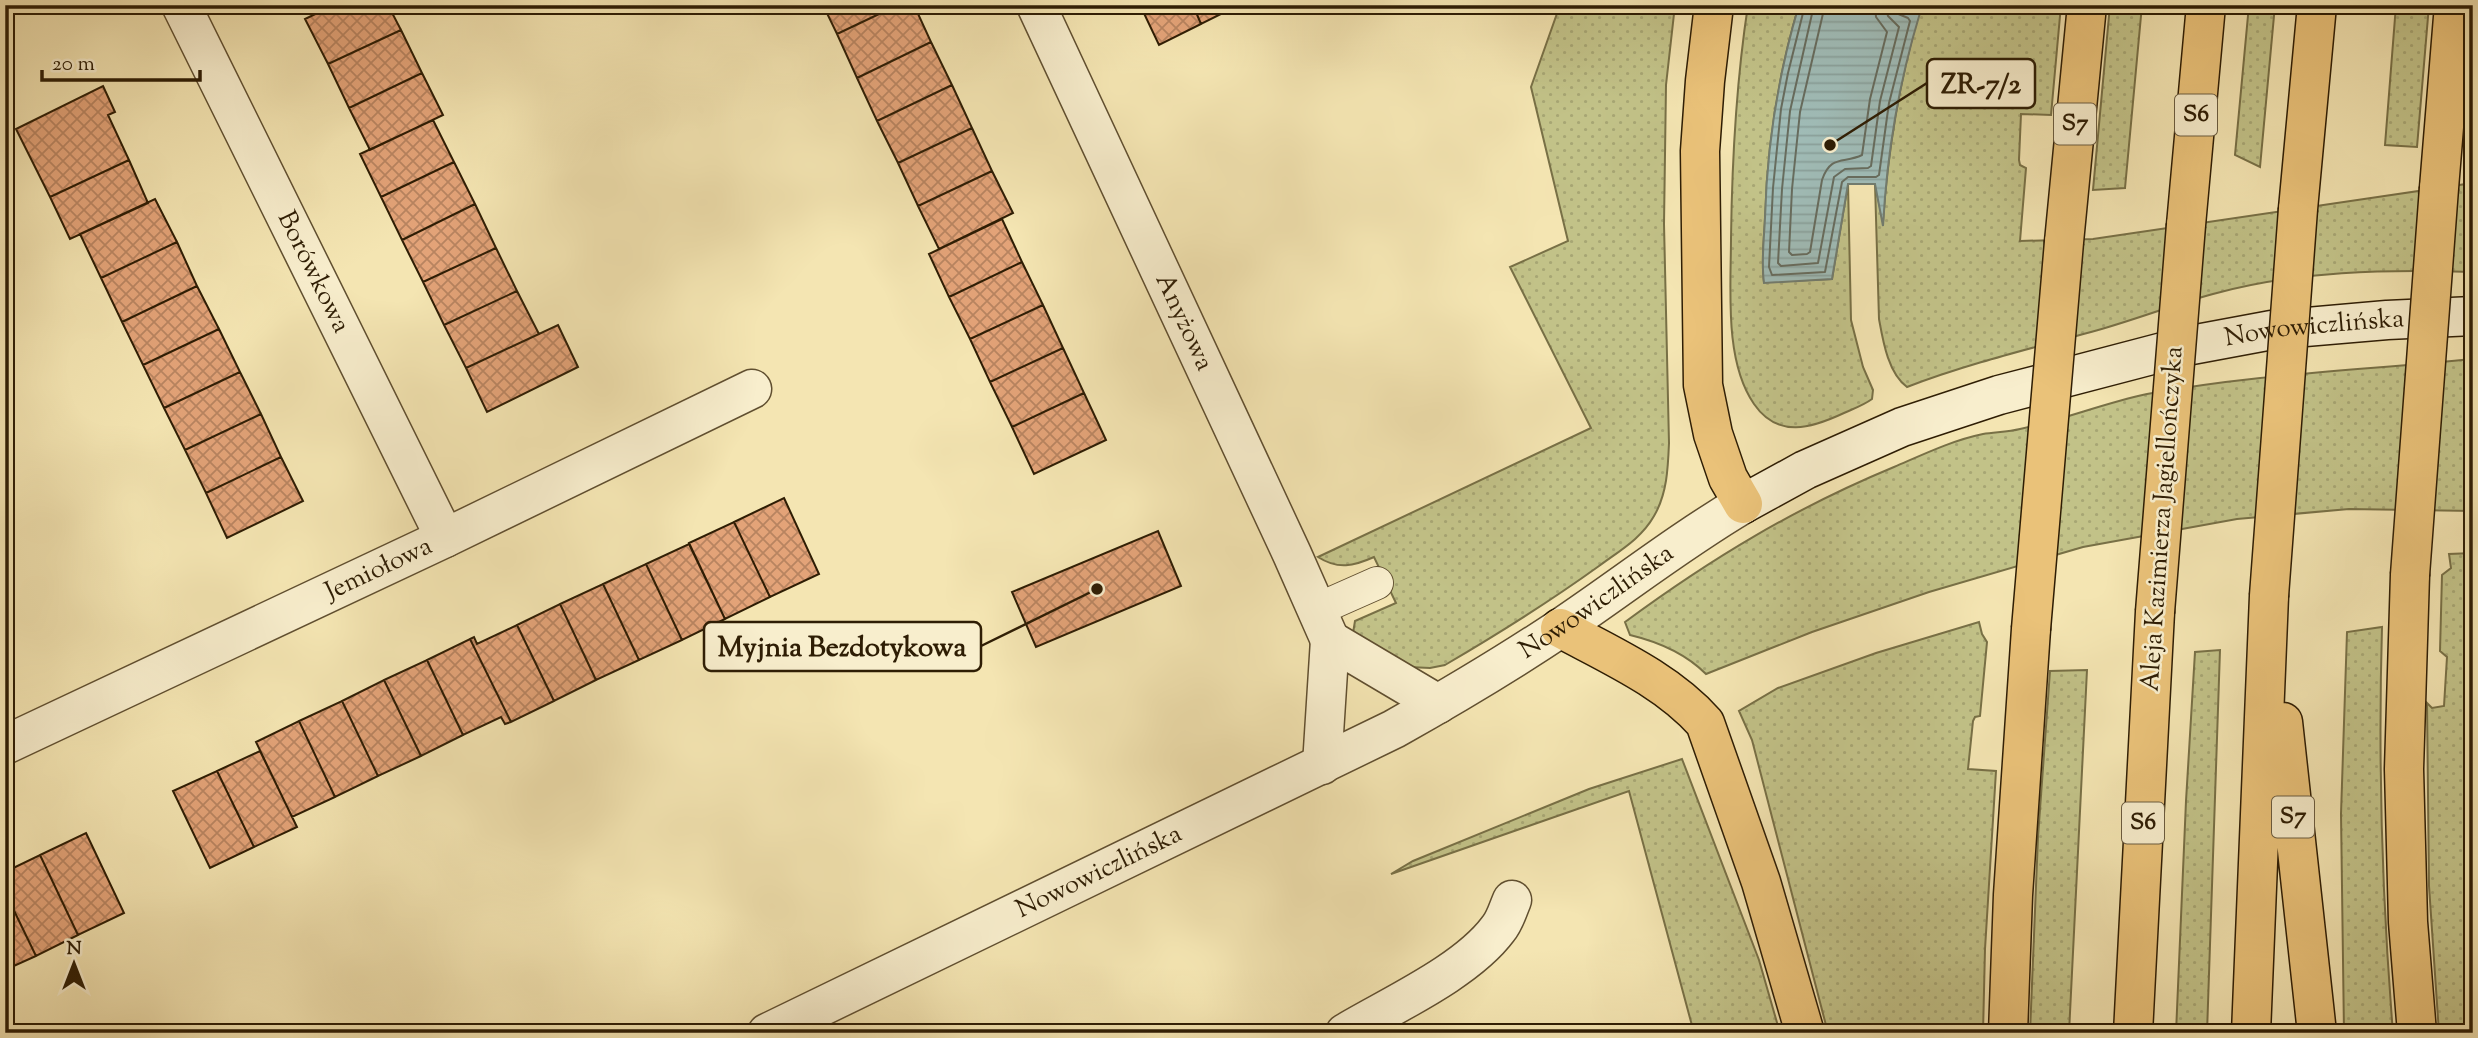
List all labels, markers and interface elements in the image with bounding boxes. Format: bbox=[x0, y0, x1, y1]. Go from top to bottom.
scale bar bbox=[42, 38, 200, 82]
text: 20 m bbox=[52, 50, 95, 80]
callout: ZR-7/2 bbox=[1927, 59, 2035, 108]
text: ZR-7/2 bbox=[1941, 66, 2022, 106]
road number: S6 bbox=[2175, 94, 2217, 135]
road number: S7 bbox=[2054, 104, 2096, 144]
street label: Borówkowa bbox=[267, 205, 359, 339]
street label: Anyżowa bbox=[1145, 268, 1223, 377]
street label: Nowowiczlińska bbox=[2221, 301, 2405, 357]
street label: Aleja Kazimierza Jagiellończyka bbox=[2132, 345, 2194, 693]
street label: Jemiołowa bbox=[317, 528, 438, 611]
street label: Nowowiczlińska bbox=[1512, 535, 1681, 669]
callout: Myjnia Bezdotykowa bbox=[704, 622, 981, 671]
text: Myjnia Bezdotykowa bbox=[718, 629, 967, 669]
road number: S7 bbox=[2272, 796, 2314, 838]
road number: S6 bbox=[2122, 802, 2164, 844]
street label: Nowowiczlińska bbox=[1010, 816, 1188, 928]
north arrow bbox=[38, 930, 108, 1000]
text: N bbox=[66, 936, 82, 963]

